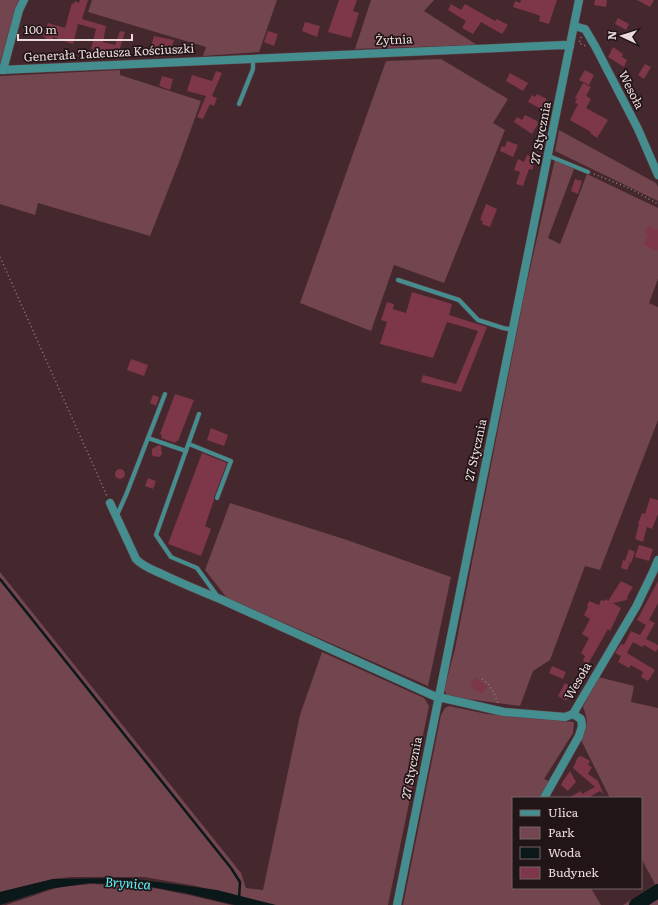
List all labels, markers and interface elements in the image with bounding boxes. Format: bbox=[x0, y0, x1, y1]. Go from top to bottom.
scale bar bbox=[18, 16, 132, 42]
north arrow bbox=[602, 16, 642, 56]
text: 100 m bbox=[24, 20, 57, 38]
street label: Żytnia bbox=[375, 29, 413, 49]
text: N bbox=[603, 30, 619, 40]
street label: Generała Tadeusza Kościuszki bbox=[23, 39, 195, 65]
street label: Wesoła bbox=[615, 67, 649, 112]
street label: 27 Stycznia bbox=[525, 100, 555, 166]
street label: 27 Stycznia bbox=[460, 417, 490, 483]
street label: Wesoła bbox=[559, 658, 595, 703]
street label: 27 Stycznia bbox=[396, 735, 426, 801]
legend bbox=[512, 797, 642, 889]
text: Ulica bbox=[548, 803, 579, 821]
text: Park bbox=[548, 823, 575, 841]
text: Woda bbox=[548, 843, 581, 861]
text: Budynek bbox=[548, 863, 599, 881]
water label: Brynica bbox=[104, 871, 152, 894]

